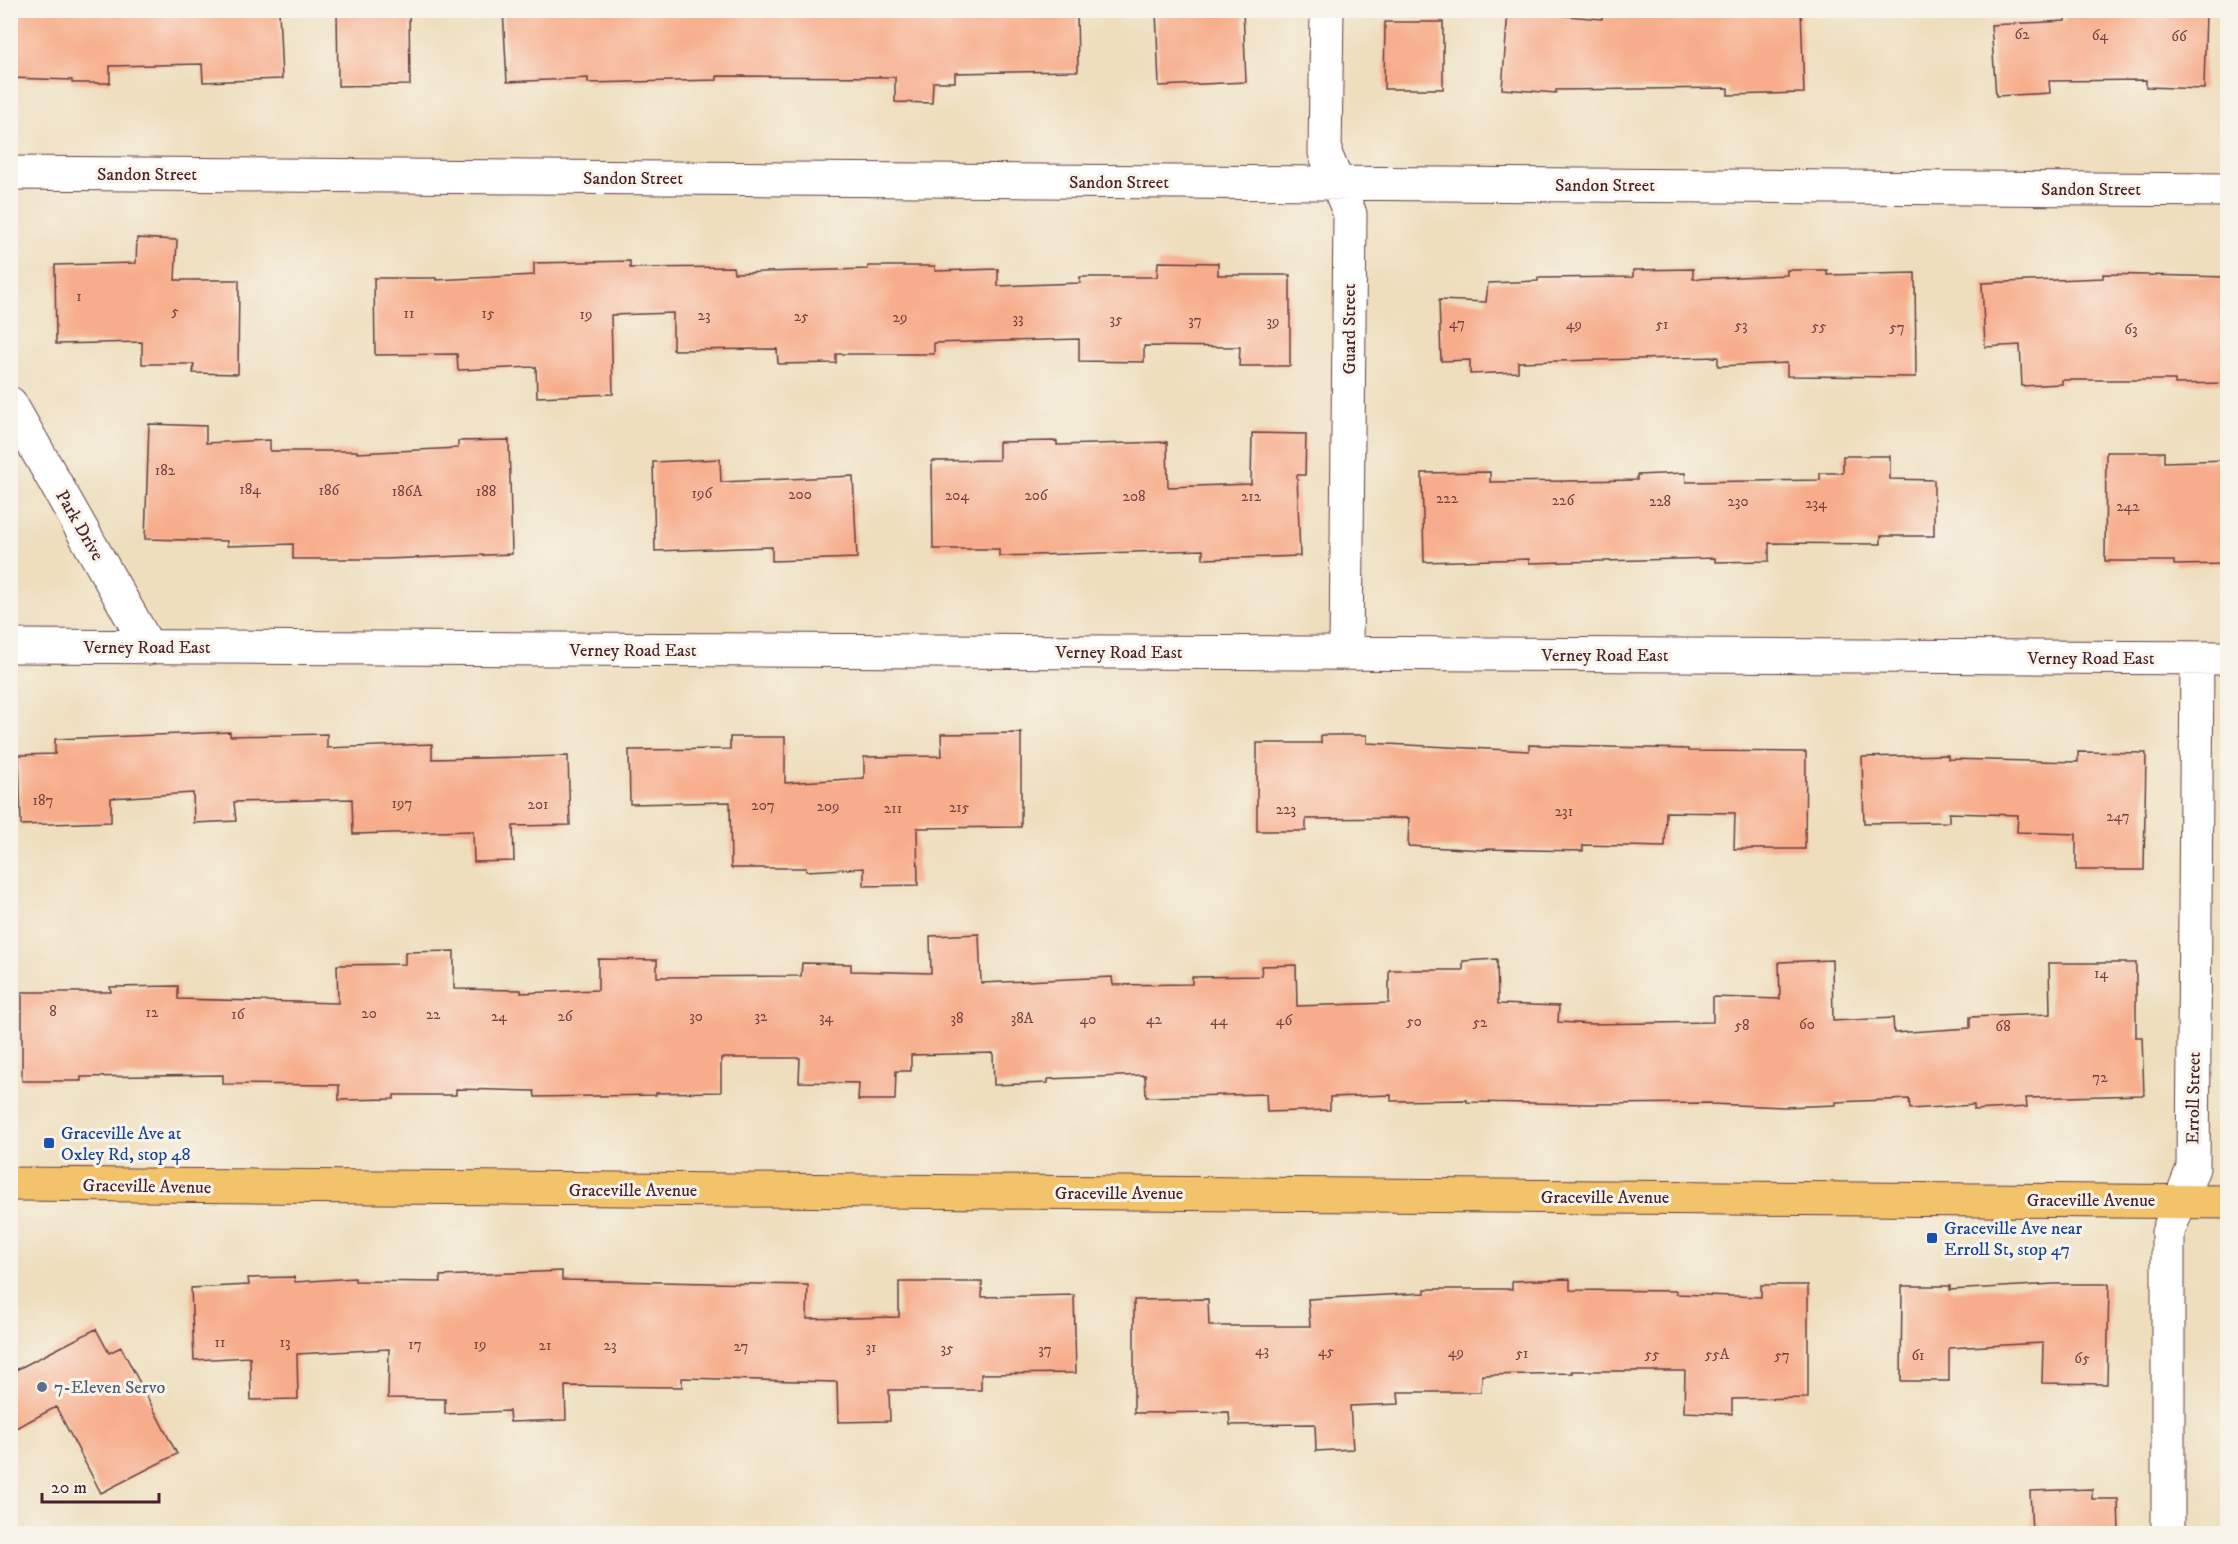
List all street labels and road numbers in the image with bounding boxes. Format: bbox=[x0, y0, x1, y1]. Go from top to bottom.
street label: Sandon Street bbox=[97, 164, 197, 186]
street label: Sandon Street bbox=[583, 168, 683, 190]
street label: Sandon Street bbox=[1069, 172, 1169, 194]
street label: Sandon Street bbox=[1555, 175, 1655, 197]
street label: Sandon Street bbox=[2041, 179, 2141, 201]
street label: Guard Street bbox=[1339, 283, 1361, 374]
street label: Park Drive bbox=[50, 486, 108, 565]
street label: Verney Road East bbox=[82, 637, 211, 659]
street label: Verney Road East bbox=[568, 640, 697, 662]
street label: Verney Road East bbox=[1054, 642, 1183, 664]
street label: Verney Road East bbox=[1540, 645, 1669, 667]
street label: Verney Road East bbox=[2026, 648, 2155, 670]
street label: Erroll Street bbox=[2182, 1052, 2206, 1144]
street label: Graceville Avenue bbox=[82, 1175, 212, 1199]
street label: Graceville Avenue bbox=[569, 1180, 697, 1202]
street label: Graceville Avenue bbox=[1055, 1183, 1183, 1205]
street label: Graceville Avenue bbox=[1541, 1187, 1669, 1209]
street label: Graceville Avenue bbox=[2027, 1190, 2155, 1212]

